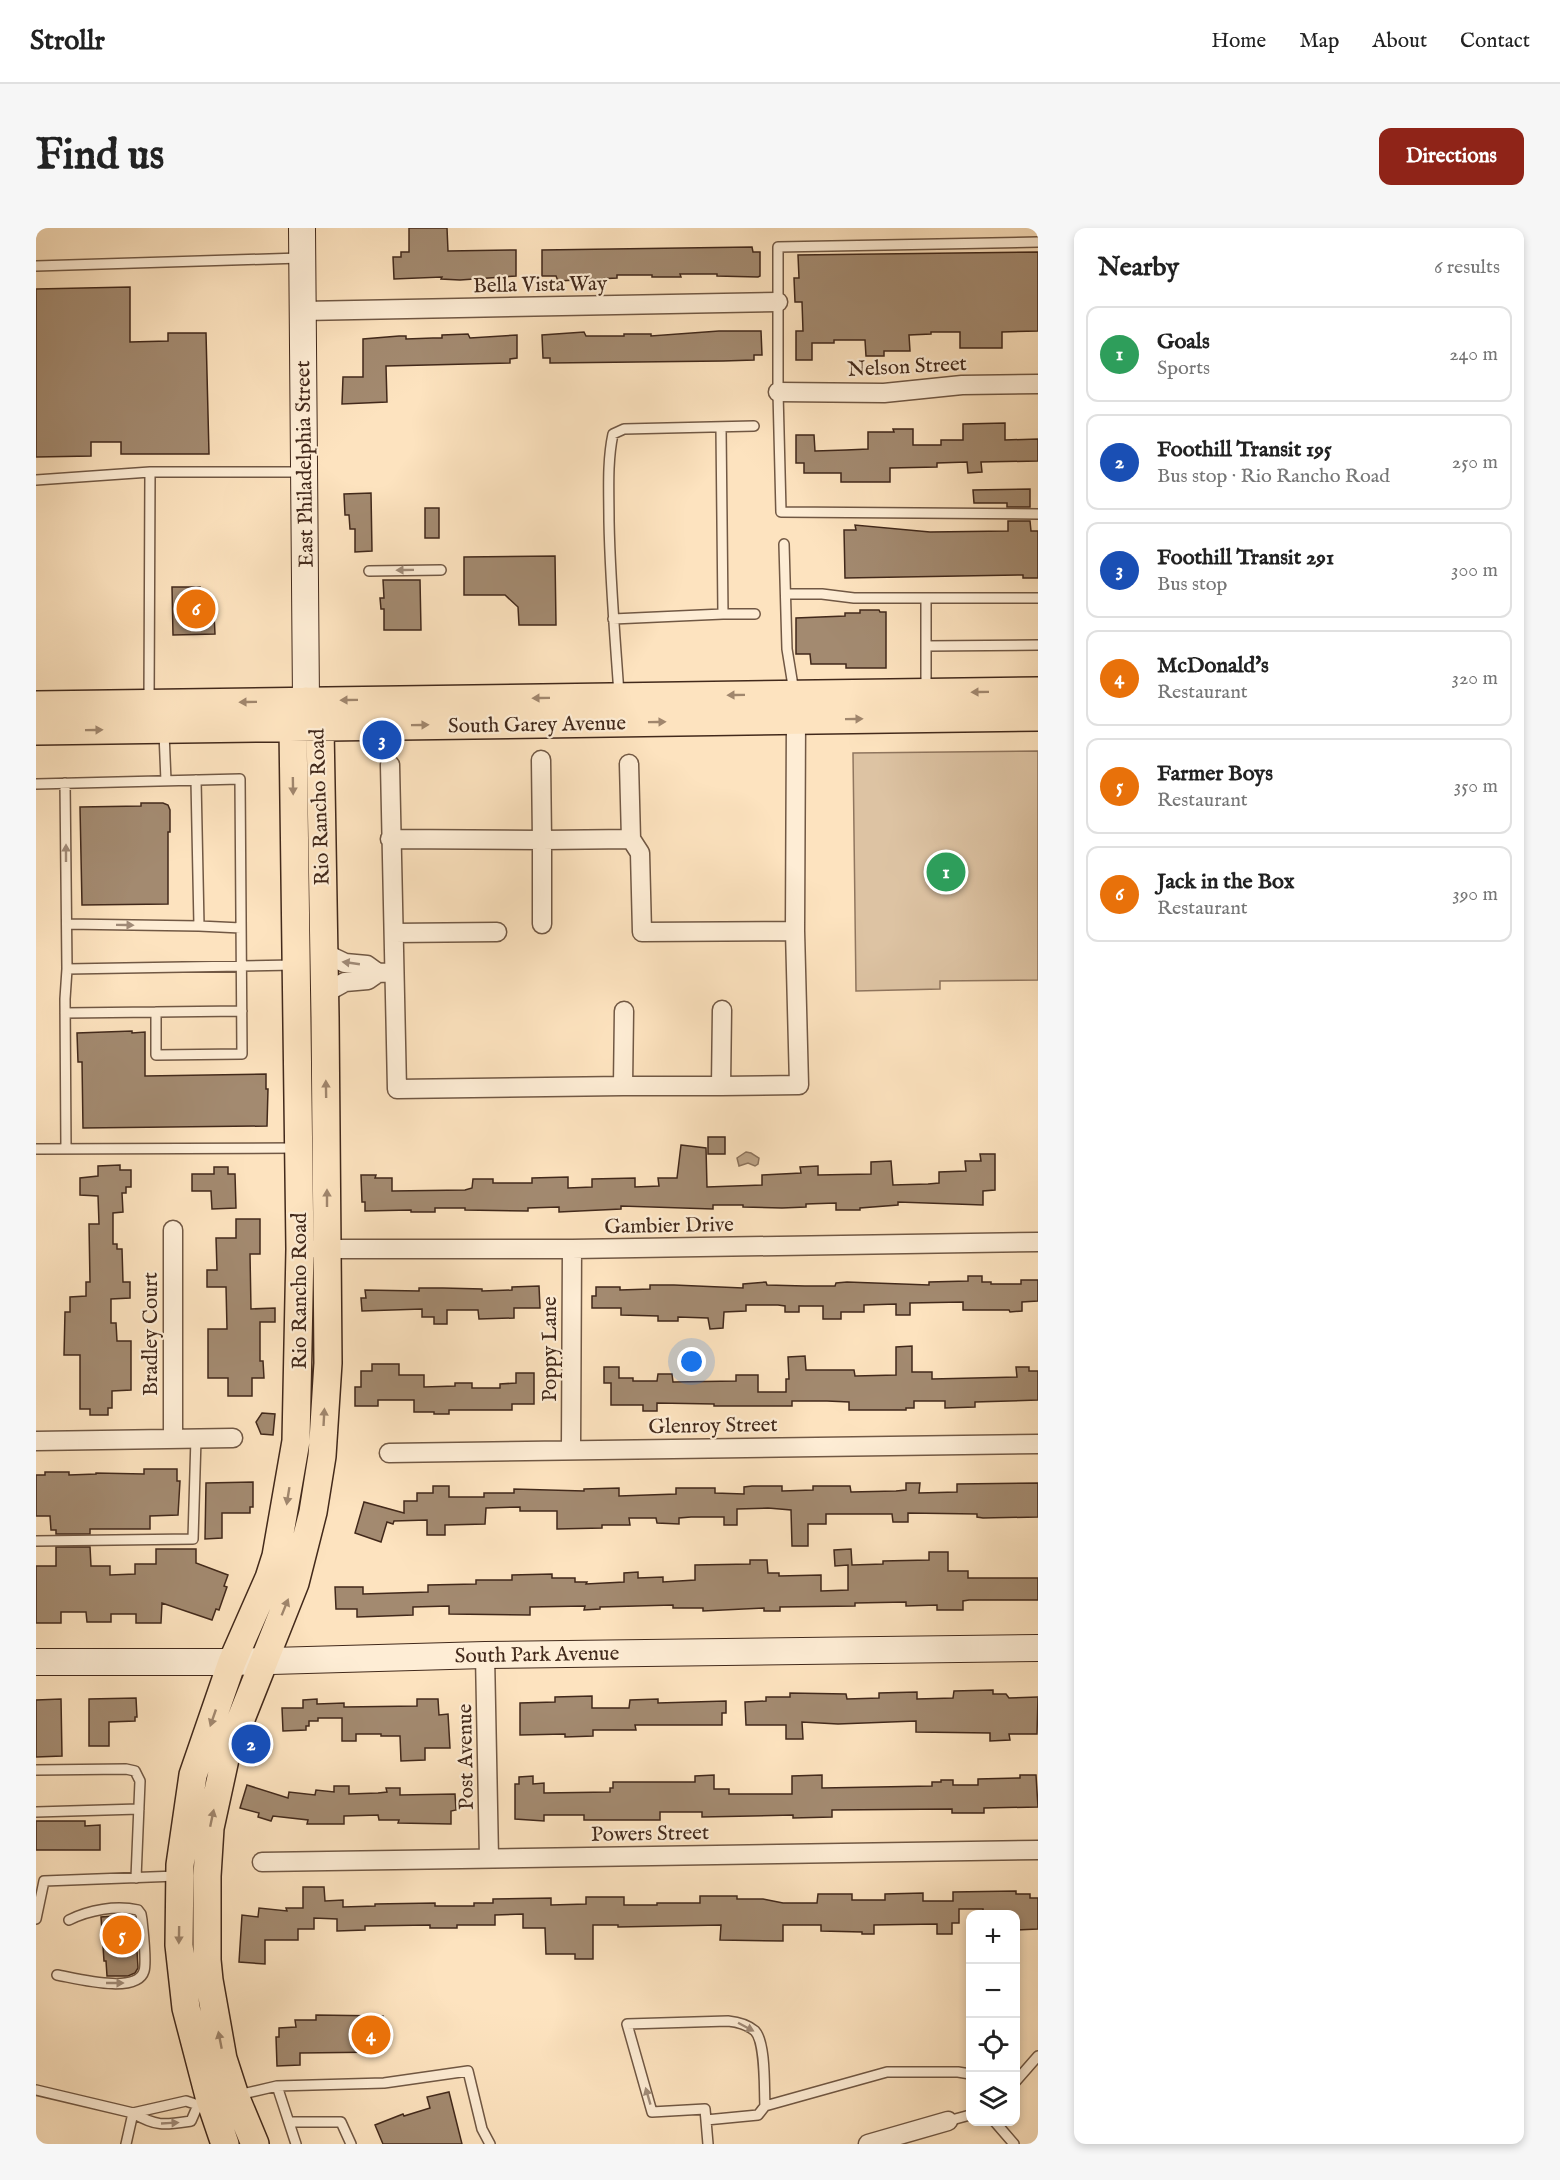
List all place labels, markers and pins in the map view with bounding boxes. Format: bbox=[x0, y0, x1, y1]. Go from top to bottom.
pin: 6 bbox=[176, 586, 216, 632]
pin: 3 bbox=[362, 718, 402, 762]
pin: 1 bbox=[926, 850, 966, 894]
pin: 2 bbox=[232, 1722, 270, 1766]
pin: 5 bbox=[102, 1912, 142, 1958]
pin: 4 bbox=[352, 2012, 390, 2058]

